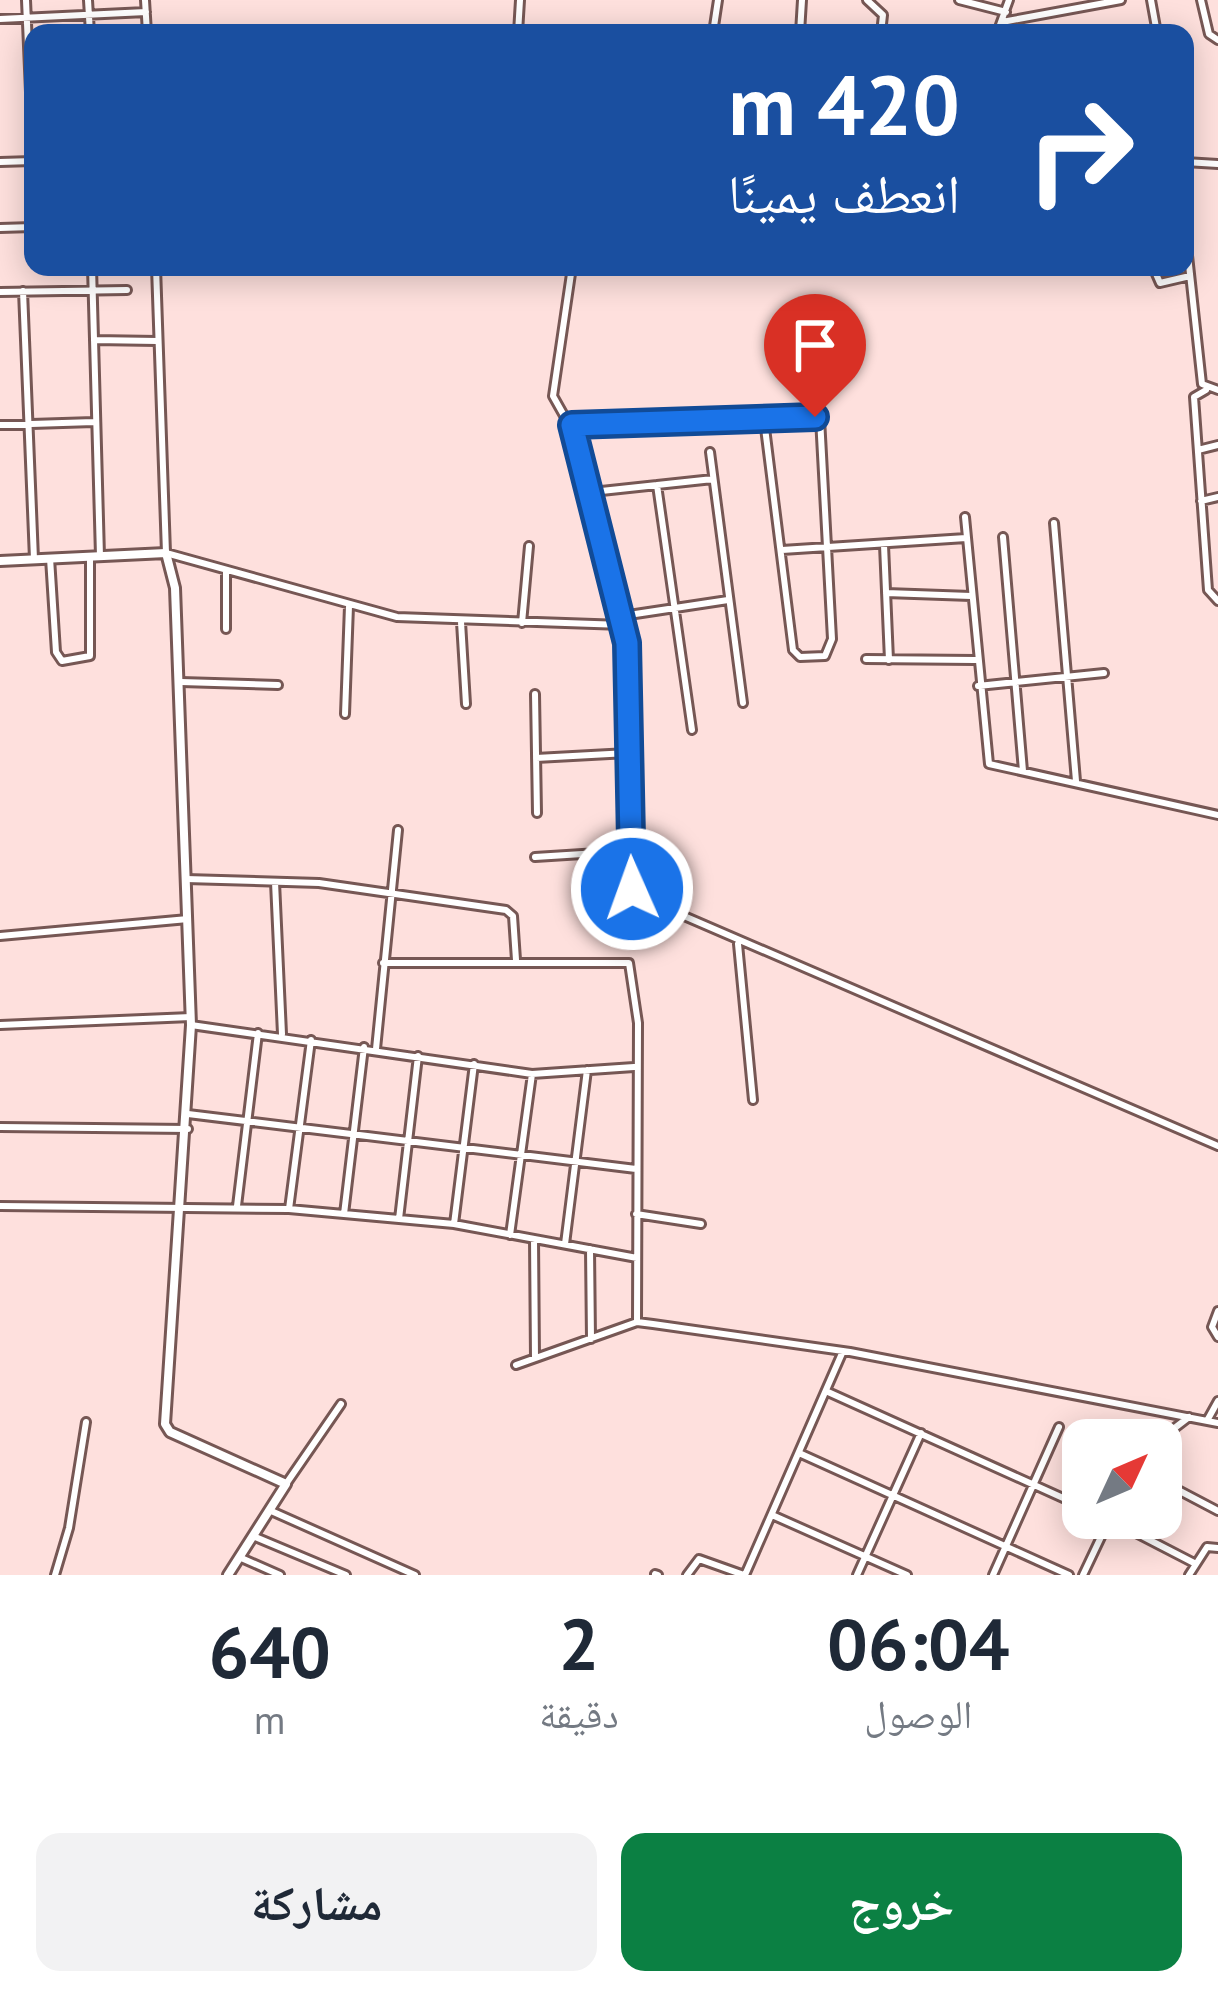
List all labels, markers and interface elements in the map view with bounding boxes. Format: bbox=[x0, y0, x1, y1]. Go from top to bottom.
text: 420 m bbox=[728, 49, 960, 158]
icon: right bbox=[1002, 72, 1158, 228]
text: انعطف يمينًا bbox=[728, 158, 960, 228]
pin bbox=[764, 294, 866, 417]
icon: arrive bbox=[782, 312, 848, 378]
position arrow bbox=[569, 826, 695, 952]
north arrow bbox=[1062, 1419, 1182, 1539]
map controls bbox=[1062, 1419, 1182, 1539]
text: 2 bbox=[559, 1597, 599, 1690]
text: 06:04 bbox=[827, 1597, 1010, 1690]
text: 640 bbox=[208, 1605, 331, 1698]
text: دقيقة bbox=[539, 1688, 619, 1739]
text: الوصول bbox=[864, 1688, 972, 1739]
text: m bbox=[254, 1694, 286, 1745]
button: مشاركة bbox=[36, 1833, 597, 1971]
button: خروج bbox=[621, 1833, 1182, 1971]

